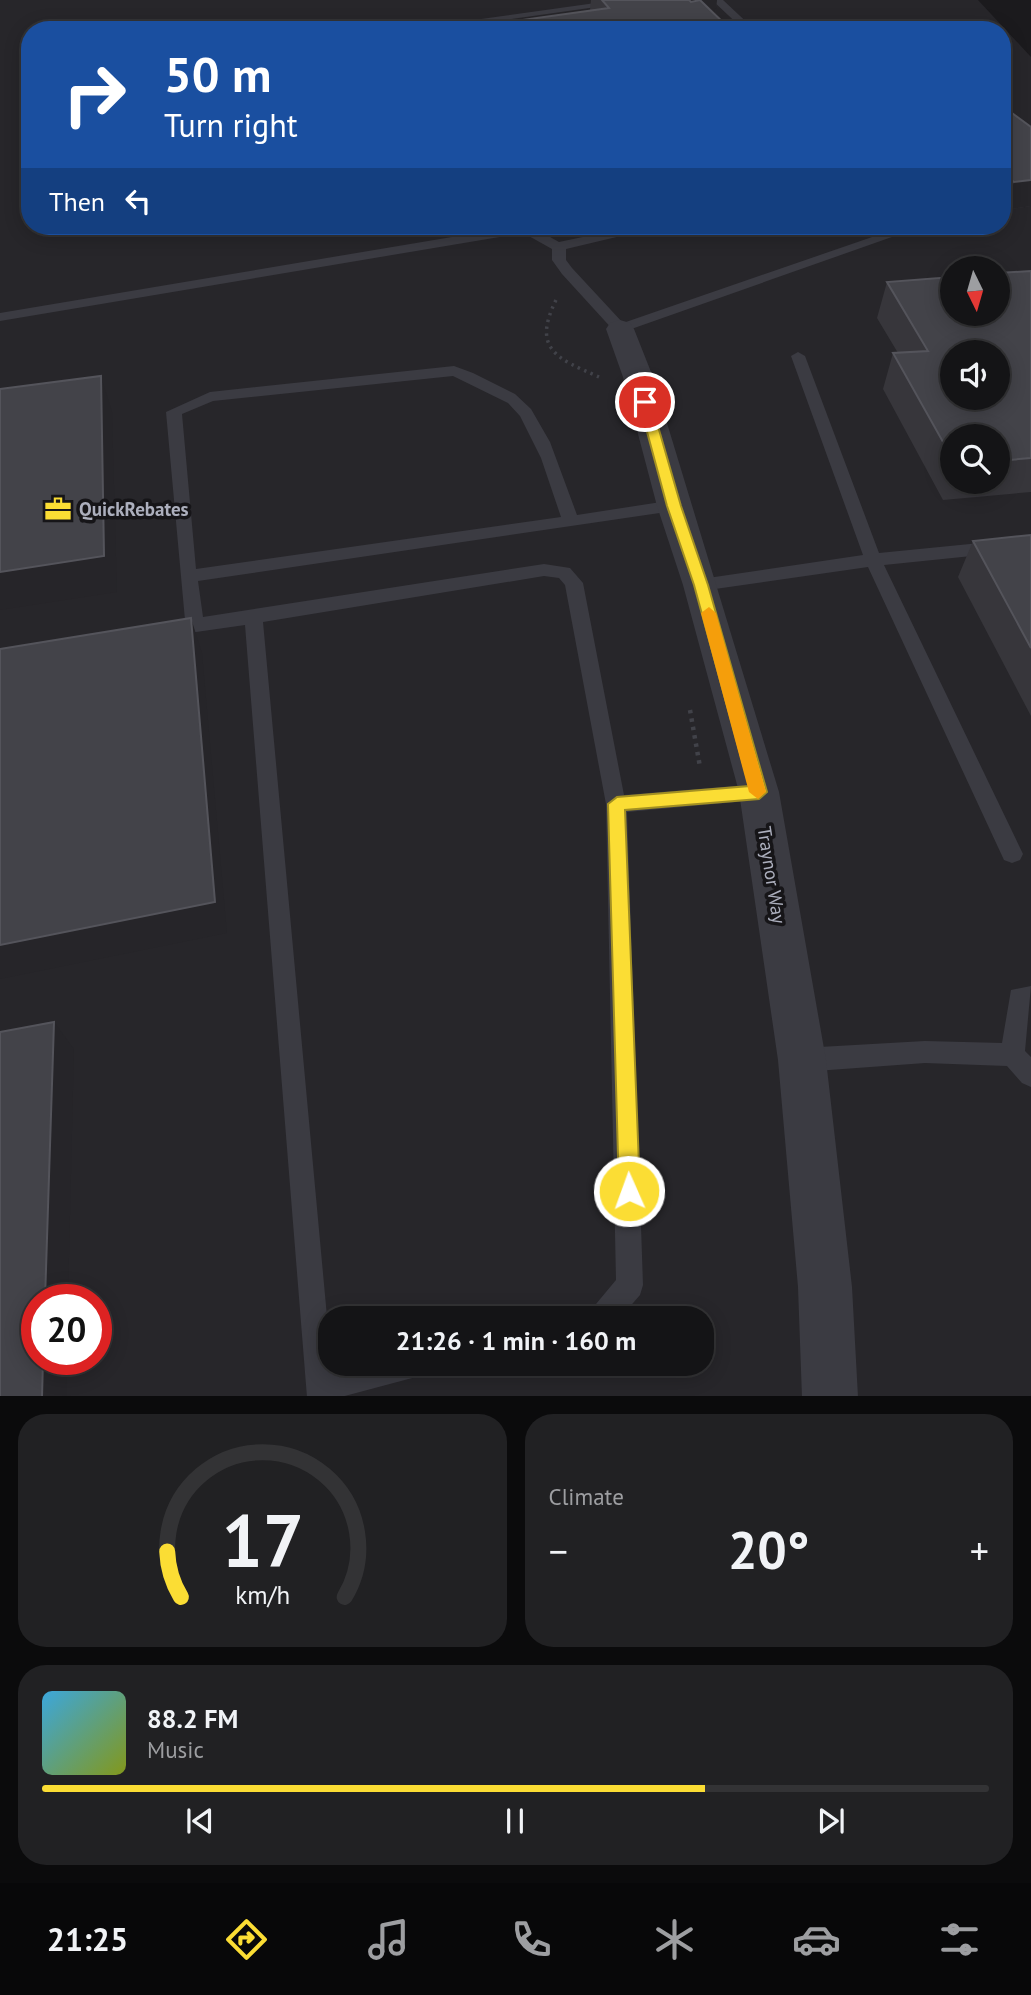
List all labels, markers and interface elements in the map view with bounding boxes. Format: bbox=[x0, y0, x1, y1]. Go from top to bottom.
text: 50 m bbox=[164, 42, 271, 106]
icon: right bbox=[49, 49, 140, 140]
text: Turn right bbox=[164, 104, 298, 146]
icon: left bbox=[119, 182, 157, 220]
text: Then bbox=[49, 185, 105, 218]
north arrow bbox=[940, 256, 1010, 326]
map controls bbox=[940, 256, 1010, 494]
button: sound bbox=[940, 340, 1010, 410]
pin bbox=[615, 372, 675, 432]
icon: arrive bbox=[626, 383, 664, 421]
button: search bbox=[940, 424, 1010, 494]
office icon: QuickRebates bbox=[43, 494, 73, 524]
place label: QuickRebates bbox=[79, 497, 189, 521]
street label: Traynor Way bbox=[752, 825, 792, 926]
position arrow bbox=[592, 1154, 666, 1228]
speed limit sign: 20 bbox=[21, 1284, 112, 1375]
text: 21:26 · 1 min · 160 m bbox=[396, 1324, 636, 1357]
text: Climate bbox=[549, 1482, 624, 1511]
text: 17 bbox=[221, 1493, 304, 1587]
text: 20° bbox=[728, 1516, 810, 1583]
text: − bbox=[549, 1526, 568, 1575]
text: + bbox=[970, 1526, 989, 1575]
text: km/h bbox=[235, 1578, 290, 1610]
text: 88.2 FM bbox=[147, 1702, 238, 1735]
text: Music bbox=[147, 1735, 204, 1764]
icon: previous bbox=[181, 1802, 219, 1840]
icon: pause bbox=[496, 1802, 534, 1840]
icon: next bbox=[812, 1802, 850, 1840]
icon: directions bbox=[222, 1915, 271, 1964]
icon: music bbox=[364, 1915, 413, 1964]
icon: phone bbox=[507, 1915, 556, 1964]
icon: climate bbox=[650, 1915, 699, 1964]
icon: car bbox=[792, 1915, 841, 1964]
icon: filters bbox=[935, 1915, 984, 1964]
text: 21:25 bbox=[47, 1918, 128, 1960]

